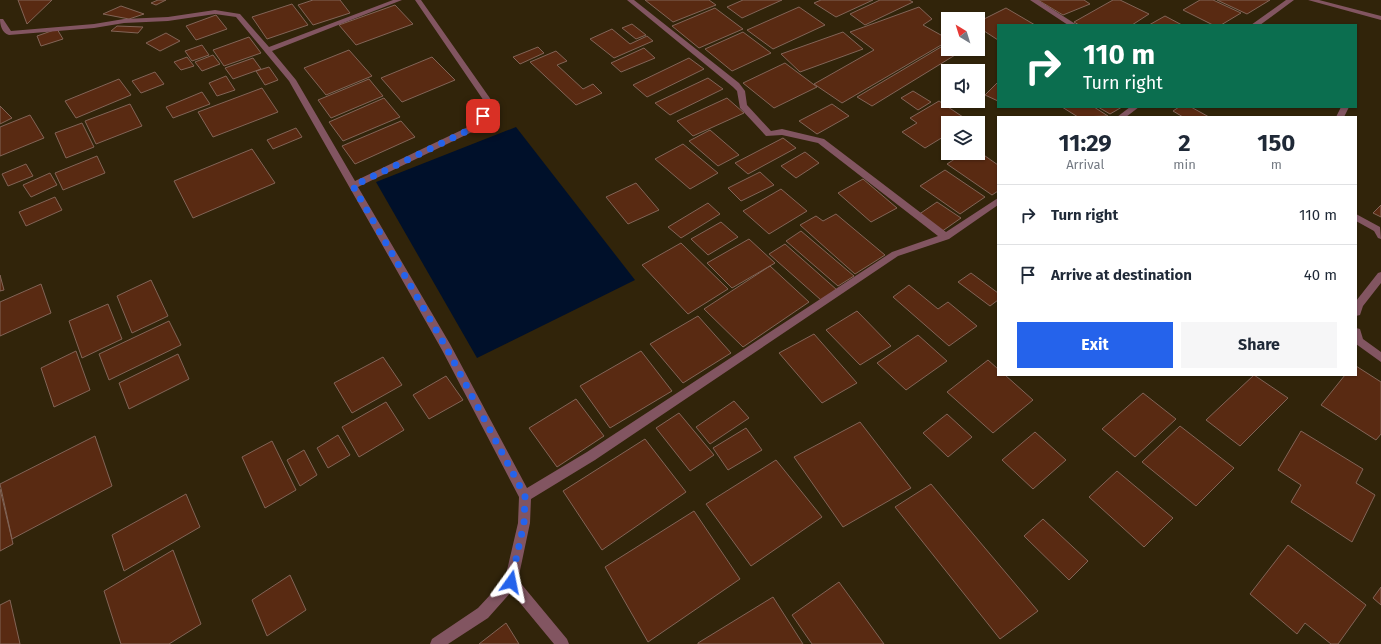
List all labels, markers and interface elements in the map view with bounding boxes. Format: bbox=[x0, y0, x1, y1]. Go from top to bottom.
north arrow bbox=[941, 12, 985, 56]
map controls bbox=[941, 12, 985, 160]
text: 110 m bbox=[1083, 38, 1155, 71]
icon: right bbox=[1017, 40, 1069, 92]
button: sound bbox=[941, 64, 985, 108]
text: Turn right bbox=[1083, 72, 1163, 94]
pin bbox=[466, 99, 500, 133]
icon: arrive bbox=[472, 105, 494, 127]
button: layers bbox=[941, 116, 985, 160]
text: 11:29 bbox=[1059, 129, 1112, 157]
text: 2 bbox=[1178, 129, 1191, 157]
text: 150 bbox=[1257, 129, 1295, 157]
text: Arrival bbox=[1066, 157, 1104, 172]
text: min bbox=[1173, 157, 1196, 172]
text: m bbox=[1271, 157, 1282, 172]
icon: right bbox=[1017, 204, 1039, 226]
text: Turn right bbox=[1051, 206, 1118, 224]
text: 110 m bbox=[1299, 206, 1337, 224]
icon: arrive bbox=[1017, 264, 1039, 286]
text: Arrive at destination bbox=[1051, 266, 1192, 284]
text: 40 m bbox=[1304, 266, 1337, 284]
button: Exit bbox=[1017, 322, 1173, 368]
button: Share bbox=[1181, 322, 1337, 368]
position arrow bbox=[490, 561, 532, 603]

